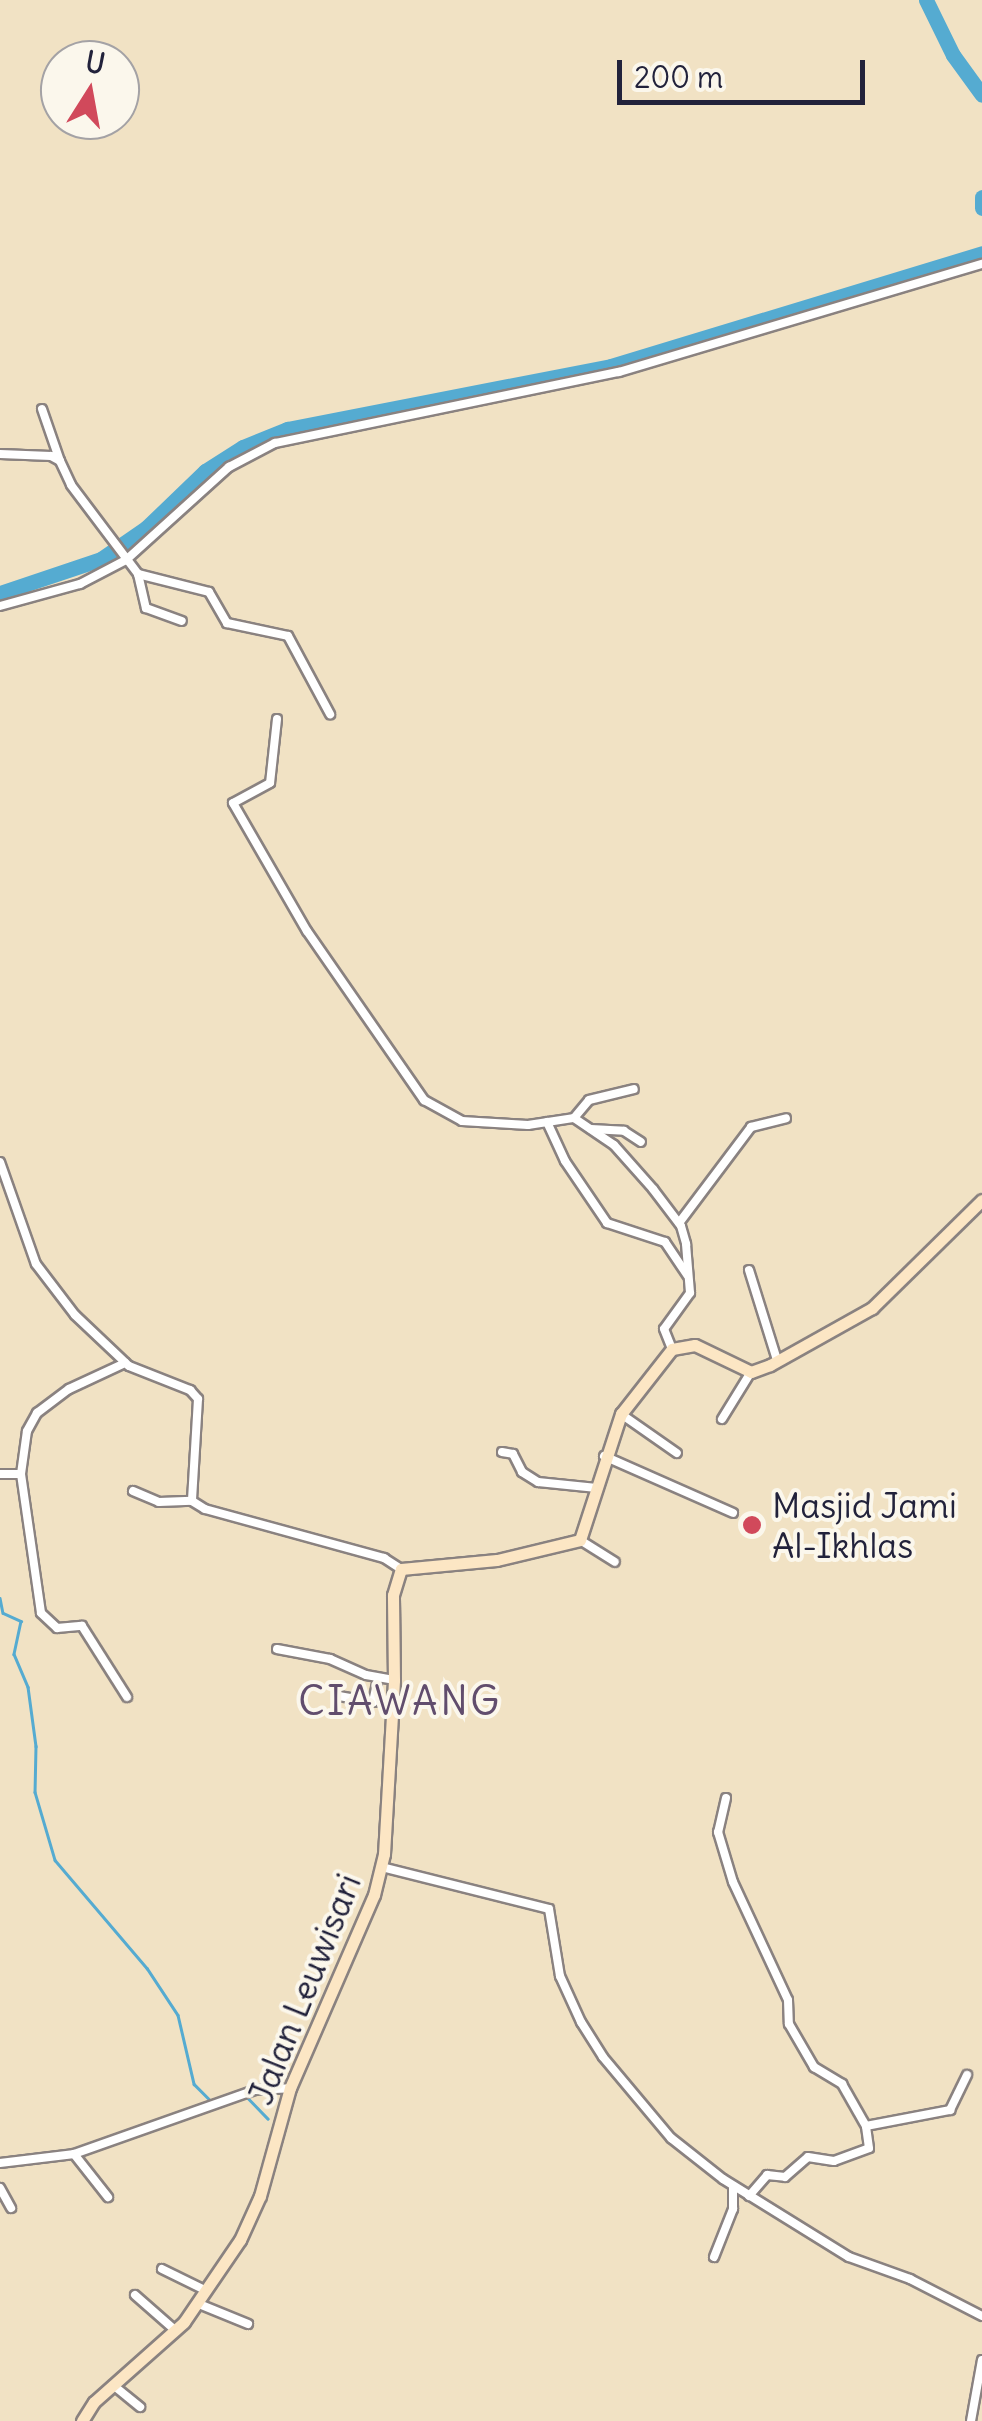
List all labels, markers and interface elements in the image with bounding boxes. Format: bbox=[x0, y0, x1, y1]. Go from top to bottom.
north arrow bbox=[40, 40, 140, 140]
scale bar bbox=[622, 40, 870, 102]
text: U bbox=[83, 43, 108, 82]
text: 200 m bbox=[634, 58, 723, 96]
place label: Masjid Jami Al-Ikhlas bbox=[772, 1484, 957, 1566]
marker: Masjid Jami Al-Ikhlas bbox=[741, 1514, 763, 1536]
district label: CIAWANG bbox=[298, 1677, 502, 1725]
street label: Jalan Leuwisari bbox=[239, 1868, 369, 2110]

